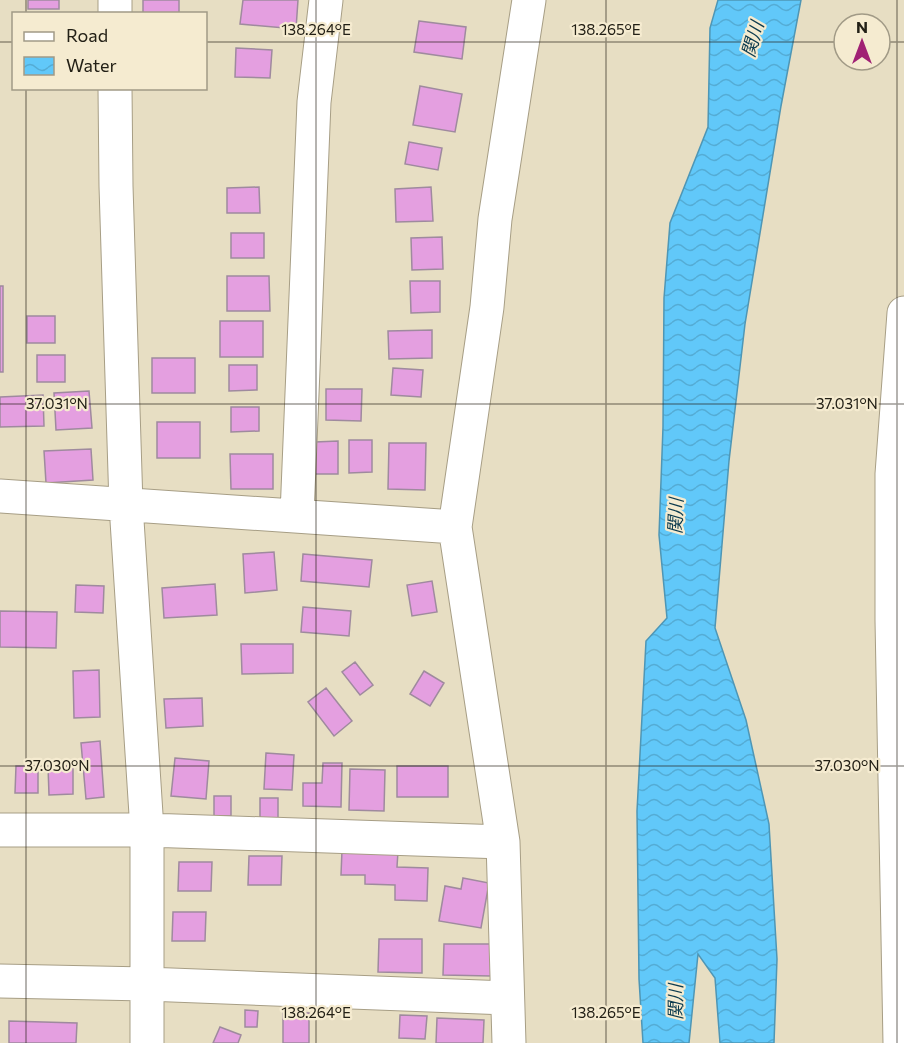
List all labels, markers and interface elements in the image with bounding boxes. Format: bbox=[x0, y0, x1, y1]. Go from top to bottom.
legend bbox=[12, 12, 207, 90]
north arrow bbox=[832, 12, 892, 72]
water label: 関川 bbox=[736, 17, 768, 59]
text: N bbox=[856, 17, 868, 36]
text: 138.264°E bbox=[281, 20, 351, 38]
text: 138.265°E bbox=[571, 20, 641, 38]
text: Road bbox=[66, 24, 108, 46]
text: Water bbox=[66, 54, 117, 76]
text: 37.031°N bbox=[26, 394, 88, 412]
text: 37.031°N bbox=[816, 394, 878, 412]
water label: 関川 bbox=[663, 496, 687, 534]
text: 37.030°N bbox=[24, 756, 90, 774]
text: 37.030°N bbox=[814, 756, 880, 774]
water label: 関川 bbox=[664, 982, 686, 1020]
text: 138.264°E bbox=[281, 1003, 351, 1021]
text: 138.265°E bbox=[571, 1003, 641, 1021]

